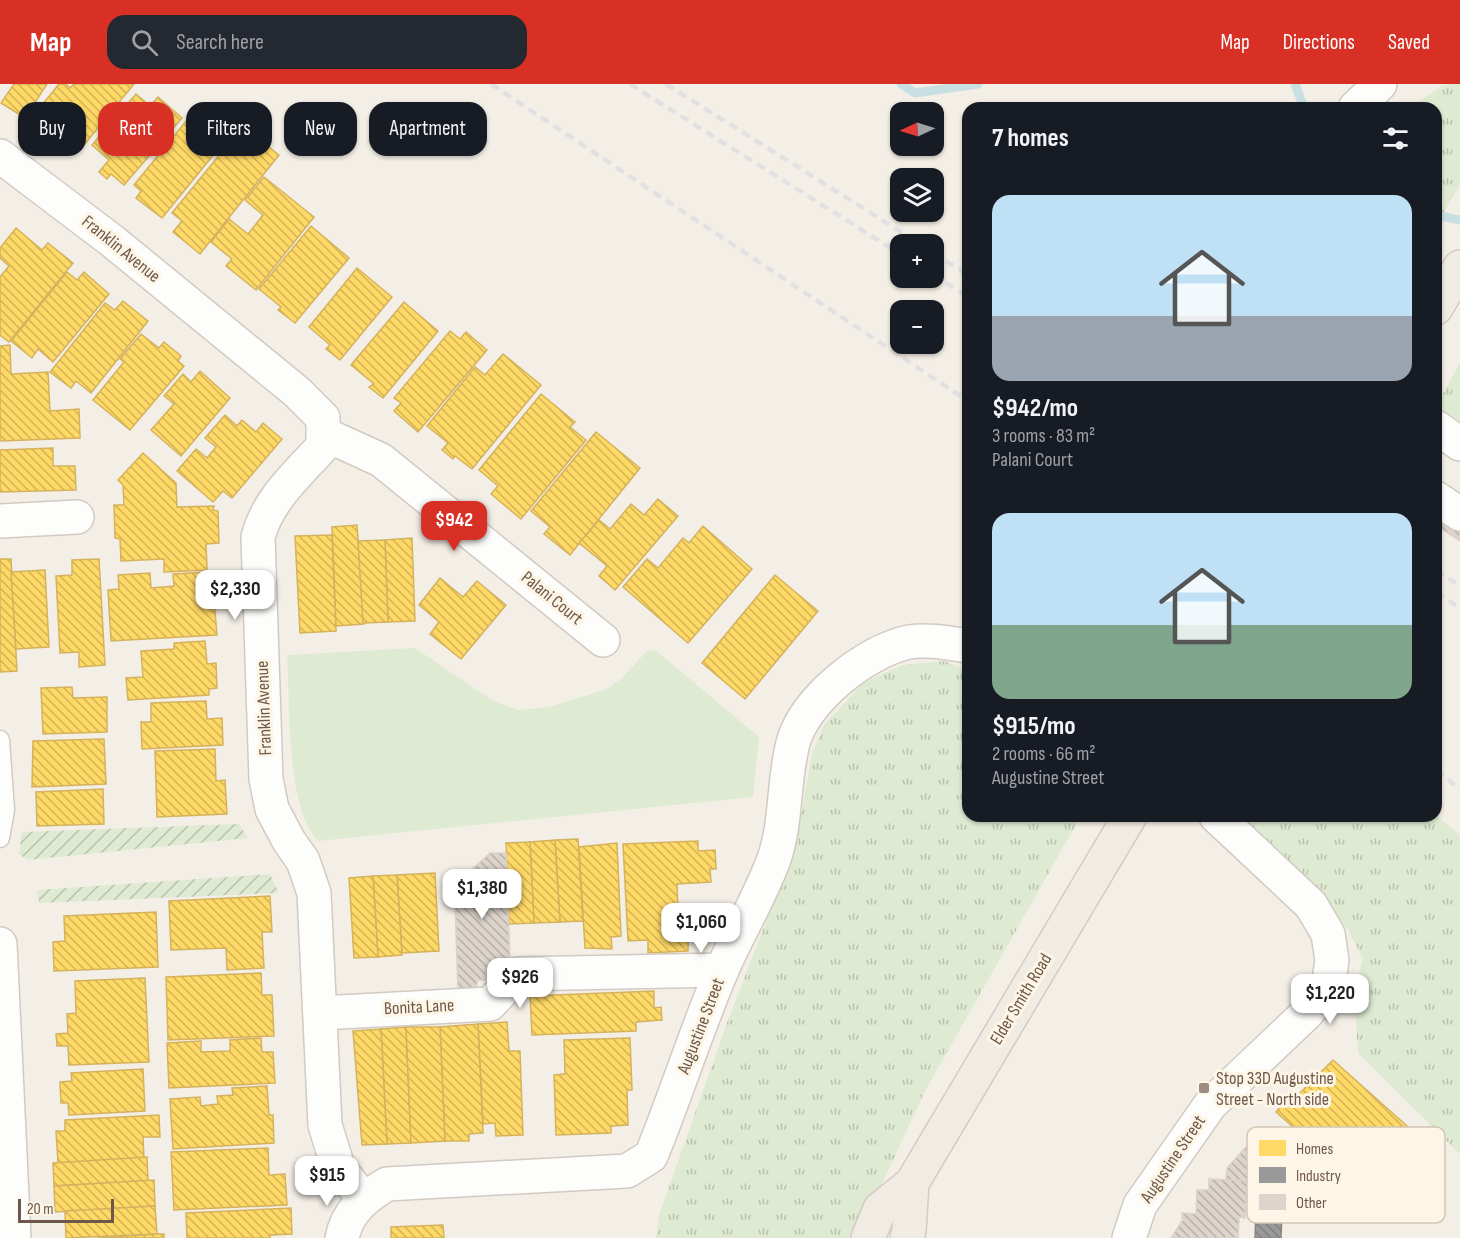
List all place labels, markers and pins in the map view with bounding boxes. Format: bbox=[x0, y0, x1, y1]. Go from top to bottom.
pin: $942 bbox=[418, 501, 490, 552]
pin: $2,330 bbox=[186, 570, 284, 621]
pin: $1,380 bbox=[433, 869, 531, 920]
pin: $1,060 bbox=[652, 903, 750, 954]
pin: $926 bbox=[484, 958, 556, 1009]
pin: $1,220 bbox=[1281, 974, 1379, 1025]
place label: Stop 33D Augustine Street - North side bbox=[1216, 1068, 1334, 1110]
marker: Stop 33D Augustine Street - North side bbox=[1197, 1081, 1211, 1095]
pin: $915 bbox=[291, 1156, 363, 1207]

